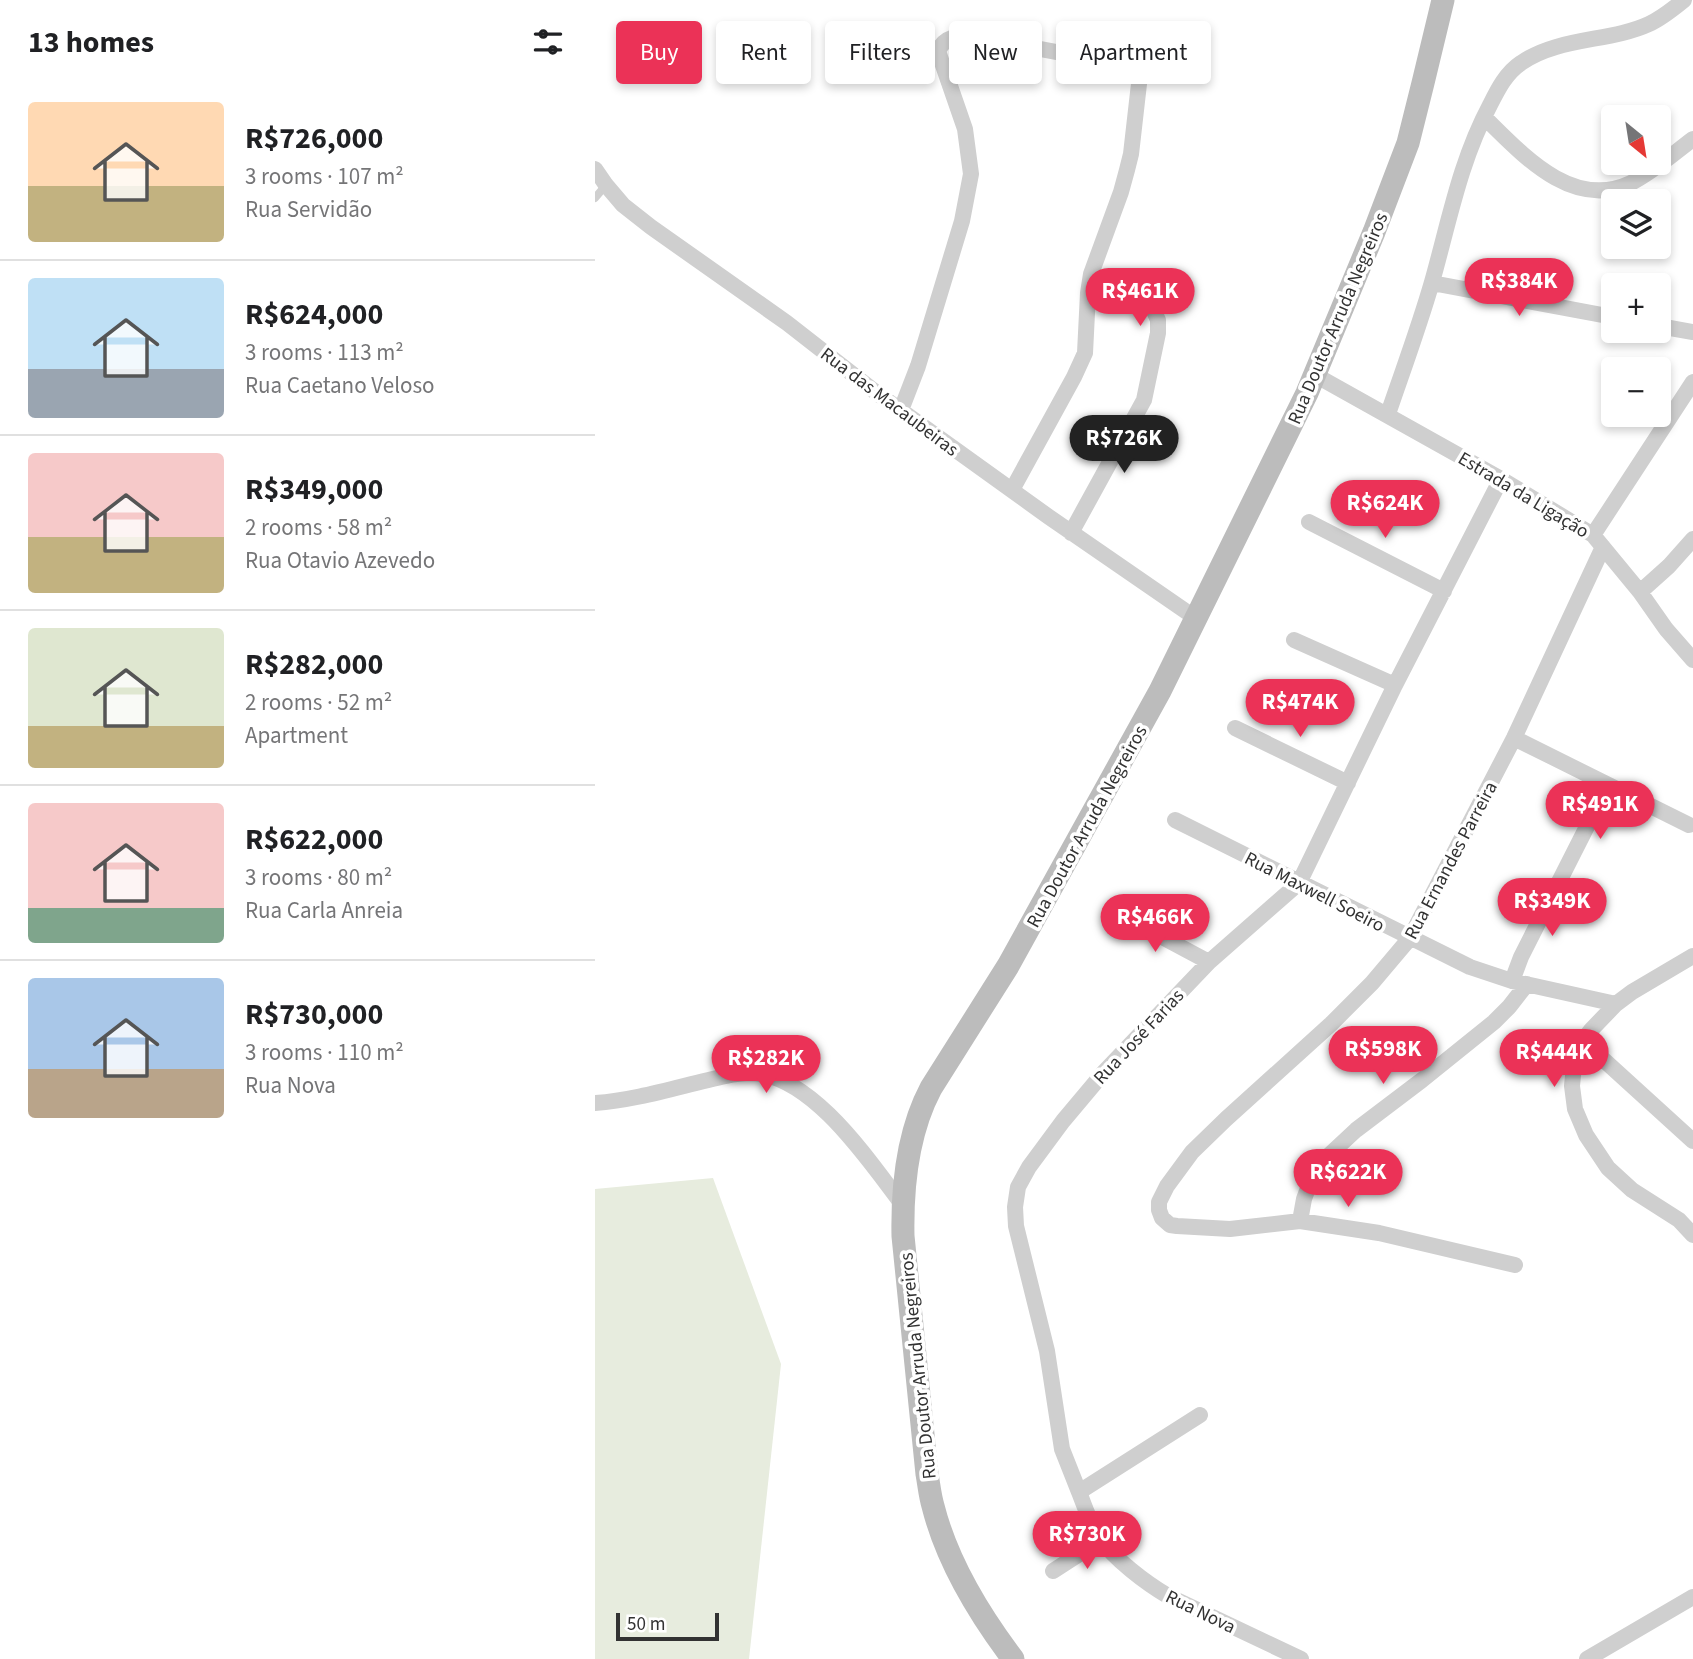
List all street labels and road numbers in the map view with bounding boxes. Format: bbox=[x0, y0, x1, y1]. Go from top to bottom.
street label: Rua Doutor Arruda Negreiros bbox=[1281, 208, 1395, 429]
street label: Rua das Macaubeiras bbox=[814, 341, 964, 463]
street label: Estrada da Ligação bbox=[1453, 445, 1594, 545]
street label: Rua Doutor Arruda Negreiros bbox=[1020, 721, 1154, 933]
street label: Rua Ernandes Parreira bbox=[1398, 777, 1504, 945]
street label: Rua Maxwell Soeiro bbox=[1240, 845, 1389, 939]
street label: Rua José Farias bbox=[1088, 983, 1191, 1091]
street label: Rua Doutor Arruda Negreiros bbox=[893, 1251, 944, 1480]
street label: Rua Nova bbox=[1161, 1584, 1240, 1641]

